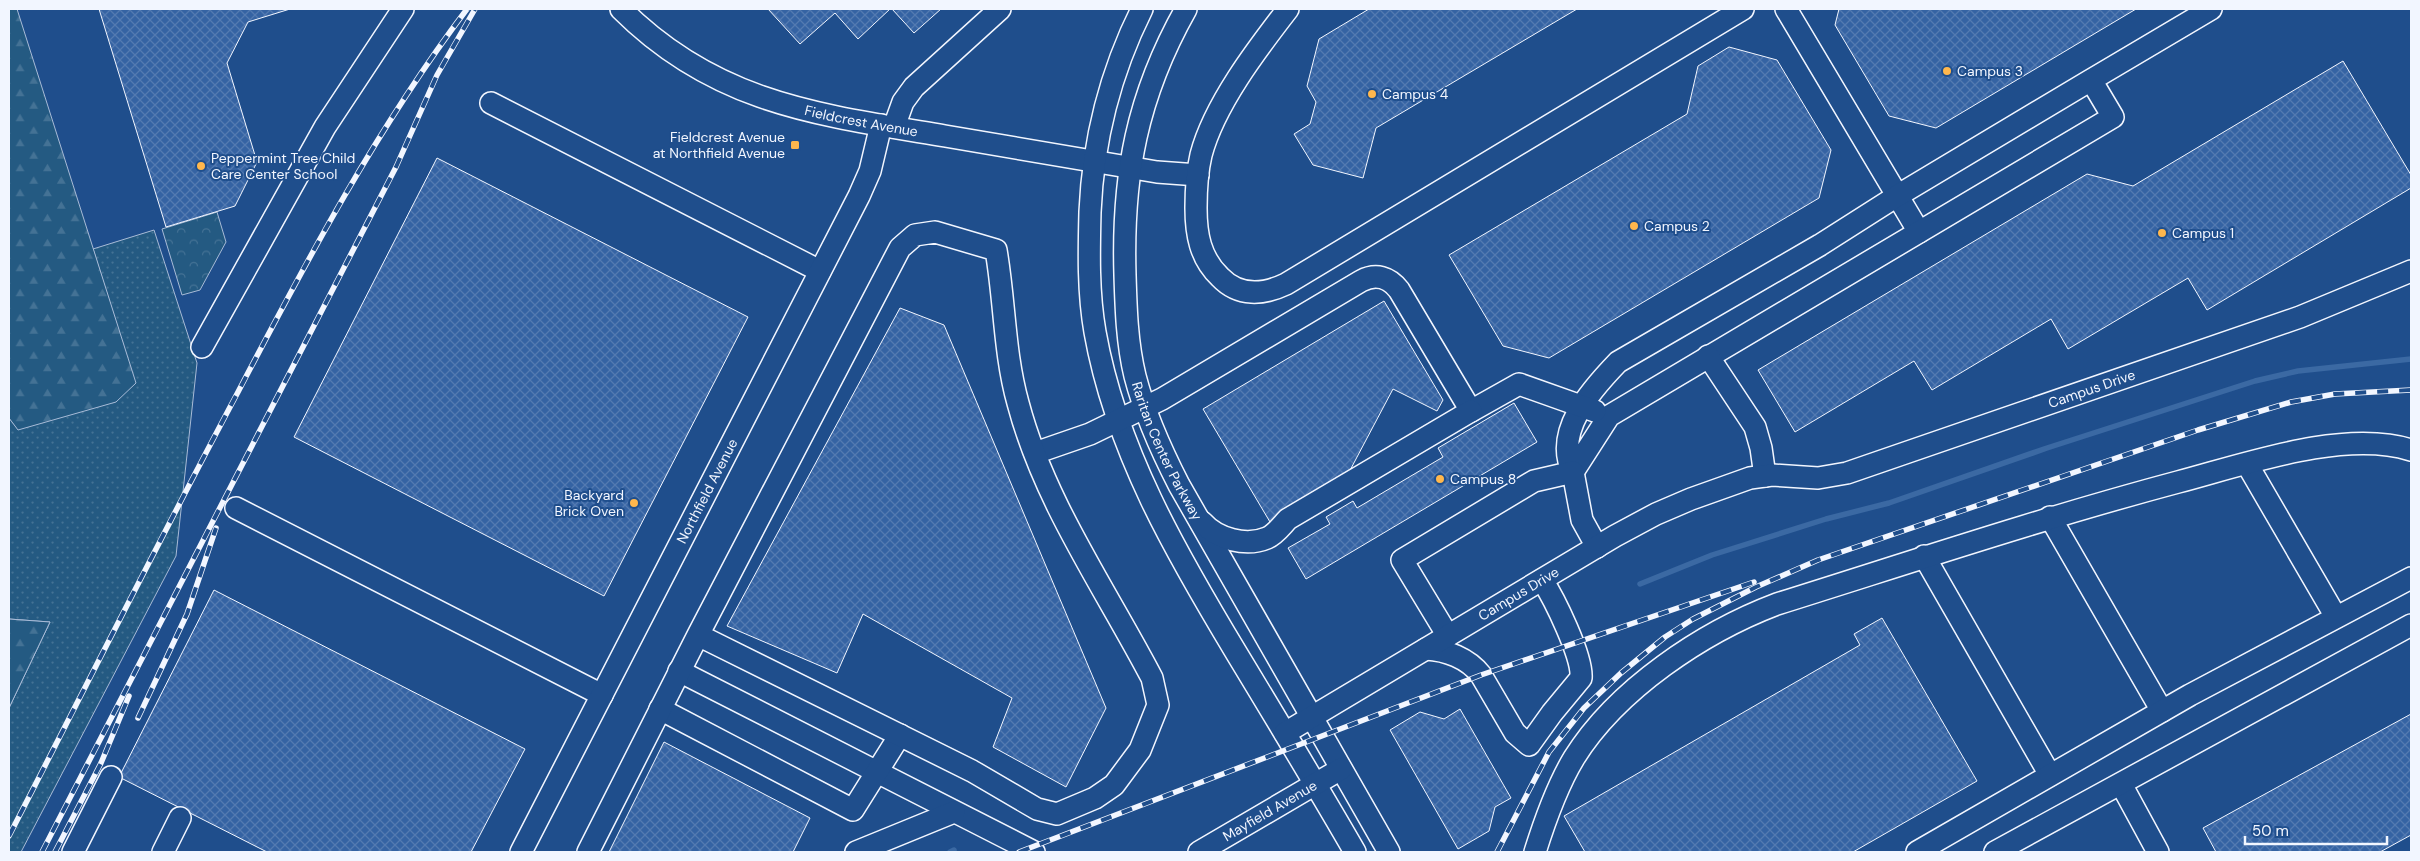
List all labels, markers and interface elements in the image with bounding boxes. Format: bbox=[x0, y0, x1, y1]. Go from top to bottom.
place label: Campus 3 bbox=[1957, 62, 2023, 80]
marker: Campus 3 bbox=[1941, 65, 1953, 77]
place label: Campus 4 bbox=[1382, 85, 1449, 103]
marker: Campus 4 bbox=[1366, 88, 1378, 100]
street label: Fieldcrest Avenue bbox=[803, 101, 919, 140]
place label: Fieldcrest Avenue at Northfield Avenue bbox=[653, 128, 785, 162]
marker: Fieldcrest Avenue at Northfield Avenue bbox=[789, 139, 801, 151]
place label: Peppermint Tree Child Care Center School bbox=[211, 149, 355, 183]
marker: Peppermint Tree Child Care Center School bbox=[195, 160, 207, 172]
place label: Campus 2 bbox=[1644, 217, 1710, 235]
marker: Campus 2 bbox=[1628, 220, 1640, 232]
place label: Campus 1 bbox=[2172, 224, 2234, 242]
marker: Campus 1 bbox=[2156, 227, 2168, 239]
street label: Campus Drive bbox=[2046, 365, 2138, 412]
street label: Raritan Center Parkway bbox=[1128, 380, 1206, 524]
street label: Northfield Avenue bbox=[672, 435, 742, 547]
place label: Campus 8 bbox=[1450, 470, 1516, 488]
marker: Campus 8 bbox=[1434, 473, 1446, 485]
place label: Backyard Brick Oven bbox=[554, 486, 624, 520]
marker: Backyard Brick Oven bbox=[628, 497, 640, 509]
street label: Campus Drive bbox=[1475, 563, 1562, 625]
street label: Mayfield Avenue bbox=[1219, 776, 1320, 845]
scale bar bbox=[2245, 814, 2388, 846]
text: 50 m bbox=[2252, 821, 2289, 841]

